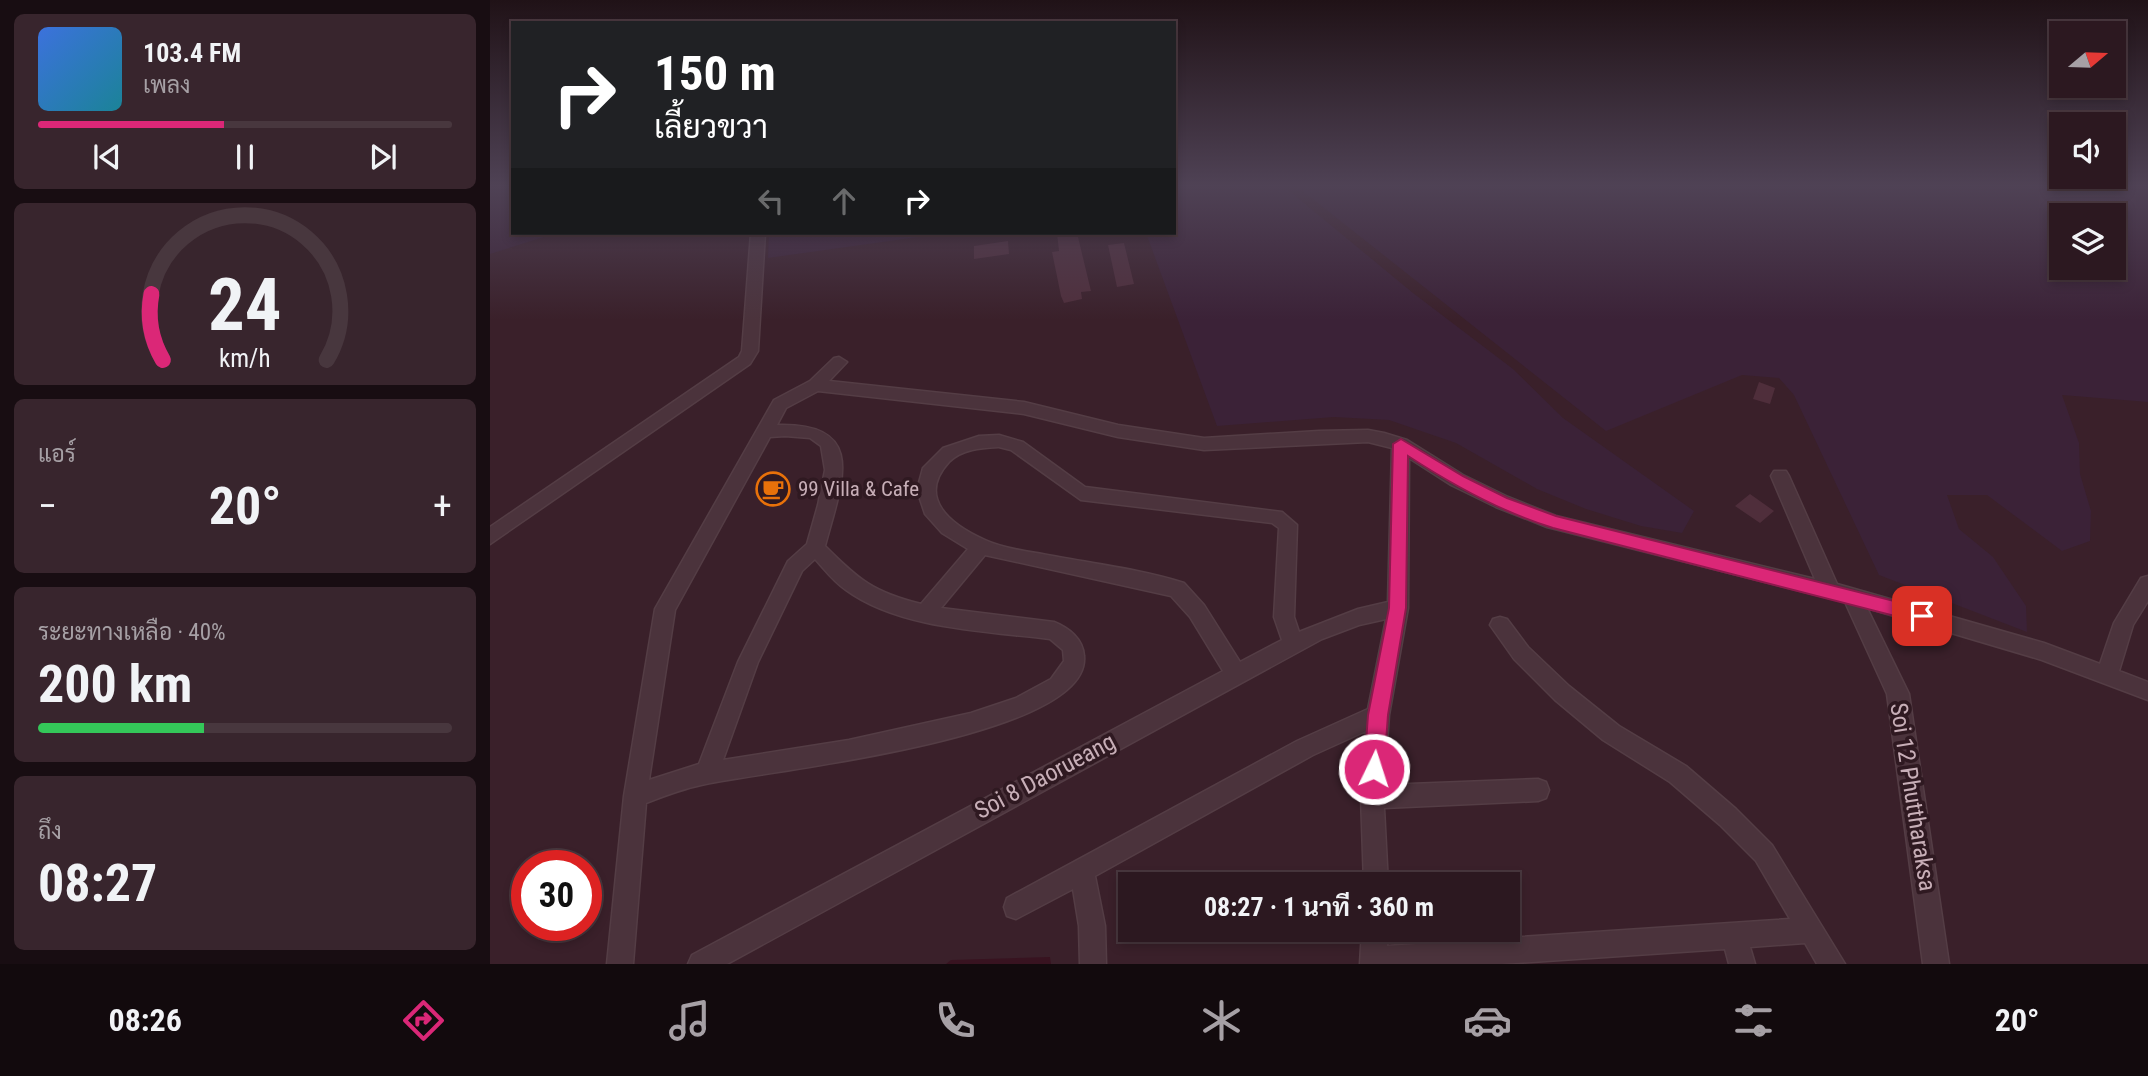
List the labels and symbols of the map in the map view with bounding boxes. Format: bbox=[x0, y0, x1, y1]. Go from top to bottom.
north arrow bbox=[2049, 21, 2126, 98]
cafe icon: 99 Villa & Cafe bbox=[754, 470, 792, 508]
place label: 99 Villa & Cafe bbox=[798, 477, 919, 501]
pin bbox=[1892, 586, 1952, 646]
street label: Soi 12 Phuttharaksa bbox=[1884, 701, 1942, 893]
street label: Soi 8 Daorueang bbox=[970, 727, 1120, 825]
position arrow bbox=[1337, 732, 1411, 806]
speed limit sign: 30 bbox=[511, 850, 602, 941]

